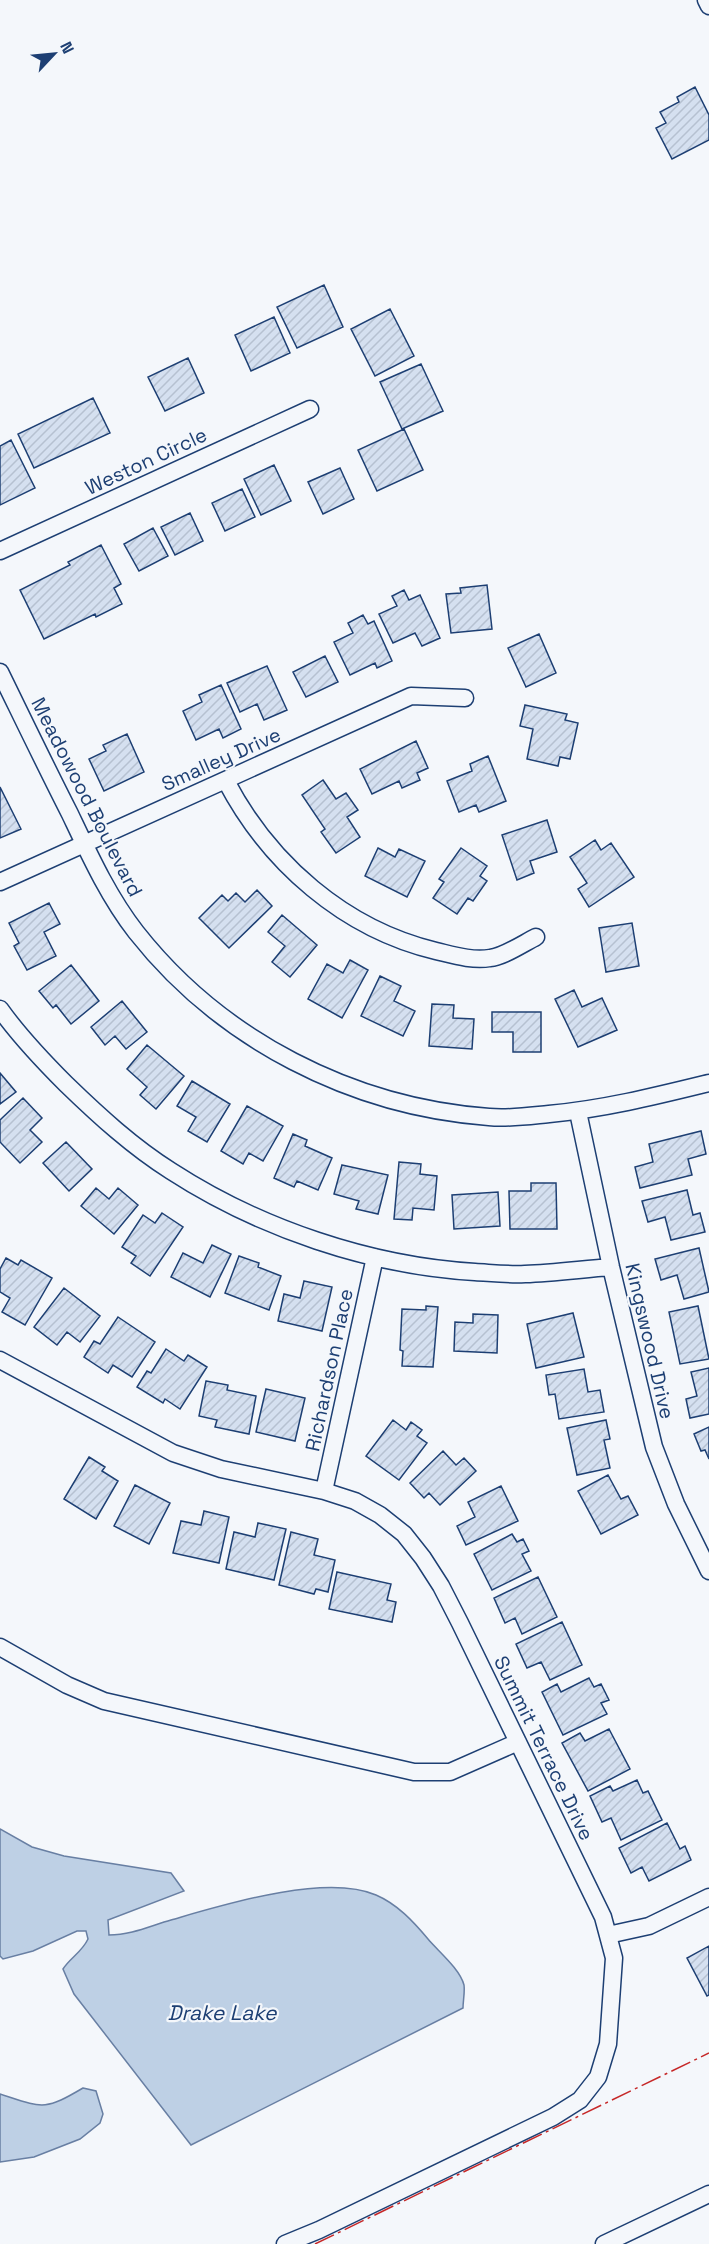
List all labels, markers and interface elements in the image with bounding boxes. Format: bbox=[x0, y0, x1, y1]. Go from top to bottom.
north arrow bbox=[24, 24, 84, 84]
text: N bbox=[55, 38, 79, 57]
street label: Weston Circle bbox=[81, 421, 211, 501]
street label: Meadowood Boulevard bbox=[25, 693, 149, 901]
street label: Smalley Drive bbox=[157, 721, 285, 797]
street label: Kingswood Drive bbox=[619, 1261, 681, 1421]
street label: Richardson Place bbox=[299, 1286, 359, 1454]
street label: Summit Terrace Drive bbox=[488, 1652, 600, 1844]
water label: Drake Lake bbox=[168, 1999, 278, 2026]

